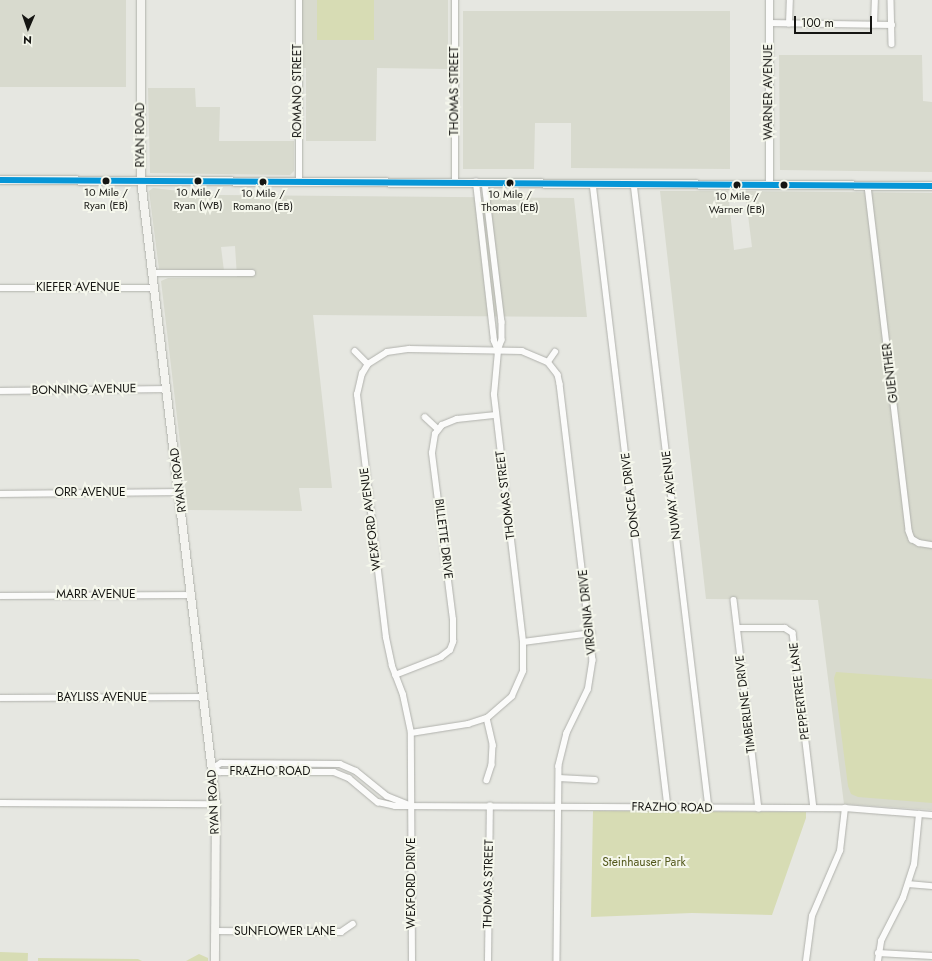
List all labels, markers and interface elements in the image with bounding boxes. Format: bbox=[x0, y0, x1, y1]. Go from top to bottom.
north arrow bbox=[8, 8, 48, 48]
scale bar bbox=[796, 8, 874, 34]
text: 100 m bbox=[801, 14, 834, 32]
text: N bbox=[23, 32, 32, 48]
street label: ROMANO STREET bbox=[291, 44, 305, 138]
street label: WARNER AVENUE bbox=[762, 44, 776, 140]
street label: THOMAS STREET bbox=[448, 46, 462, 136]
street label: RYAN ROAD bbox=[134, 103, 148, 167]
marker: 10 Mile / Ryan (EB) bbox=[101, 176, 111, 186]
marker: 10 Mile / Ryan (WB) bbox=[193, 176, 203, 186]
marker: 10 Mile / Romano (EB) bbox=[258, 177, 268, 187]
marker: 10 Mile / Thomas (EB) bbox=[505, 178, 515, 188]
marker: 10 Mile / Warner (EB) bbox=[732, 180, 742, 190]
unlabelled marker bbox=[779, 180, 789, 190]
place label: 10 Mile / Ryan (EB) bbox=[84, 186, 128, 212]
place label: 10 Mile / Ryan (WB) bbox=[173, 186, 223, 212]
place label: 10 Mile / Romano (EB) bbox=[233, 187, 293, 213]
place label: 10 Mile / Thomas (EB) bbox=[481, 188, 539, 214]
place label: 10 Mile / Warner (EB) bbox=[709, 190, 765, 216]
street label: KIEFER AVENUE bbox=[36, 281, 120, 295]
street label: GUENTHER bbox=[880, 342, 902, 404]
street label: BONNING AVENUE bbox=[32, 382, 136, 398]
street label: RYAN ROAD bbox=[168, 447, 190, 513]
street label: THOMAS STREET bbox=[493, 450, 519, 540]
street label: NUWAY AVENUE bbox=[659, 450, 685, 540]
street label: DONCEA DRIVE bbox=[619, 452, 643, 538]
street label: WEXFORD AVENUE bbox=[358, 467, 384, 571]
street label: ORR AVENUE bbox=[54, 486, 126, 500]
street label: BILLETTE DRIVE bbox=[431, 498, 455, 580]
street label: VIRGINIA DRIVE bbox=[576, 569, 600, 655]
street label: MARR AVENUE bbox=[56, 588, 136, 602]
street label: PEPPERTREE LANE bbox=[787, 641, 813, 741]
street label: TIMBERLINE DRIVE bbox=[733, 654, 759, 754]
street label: BAYLISS AVENUE bbox=[57, 691, 147, 705]
street label: FRAZHO ROAD bbox=[230, 765, 310, 779]
street label: RYAN ROAD bbox=[205, 769, 223, 835]
street label: FRAZHO ROAD bbox=[632, 800, 712, 816]
street label: WEXFORD DRIVE bbox=[405, 837, 419, 929]
street label: THOMAS STREET bbox=[481, 839, 497, 929]
park label: Steinhauser Park bbox=[602, 856, 686, 870]
street label: SUNFLOWER LANE bbox=[234, 925, 336, 939]

